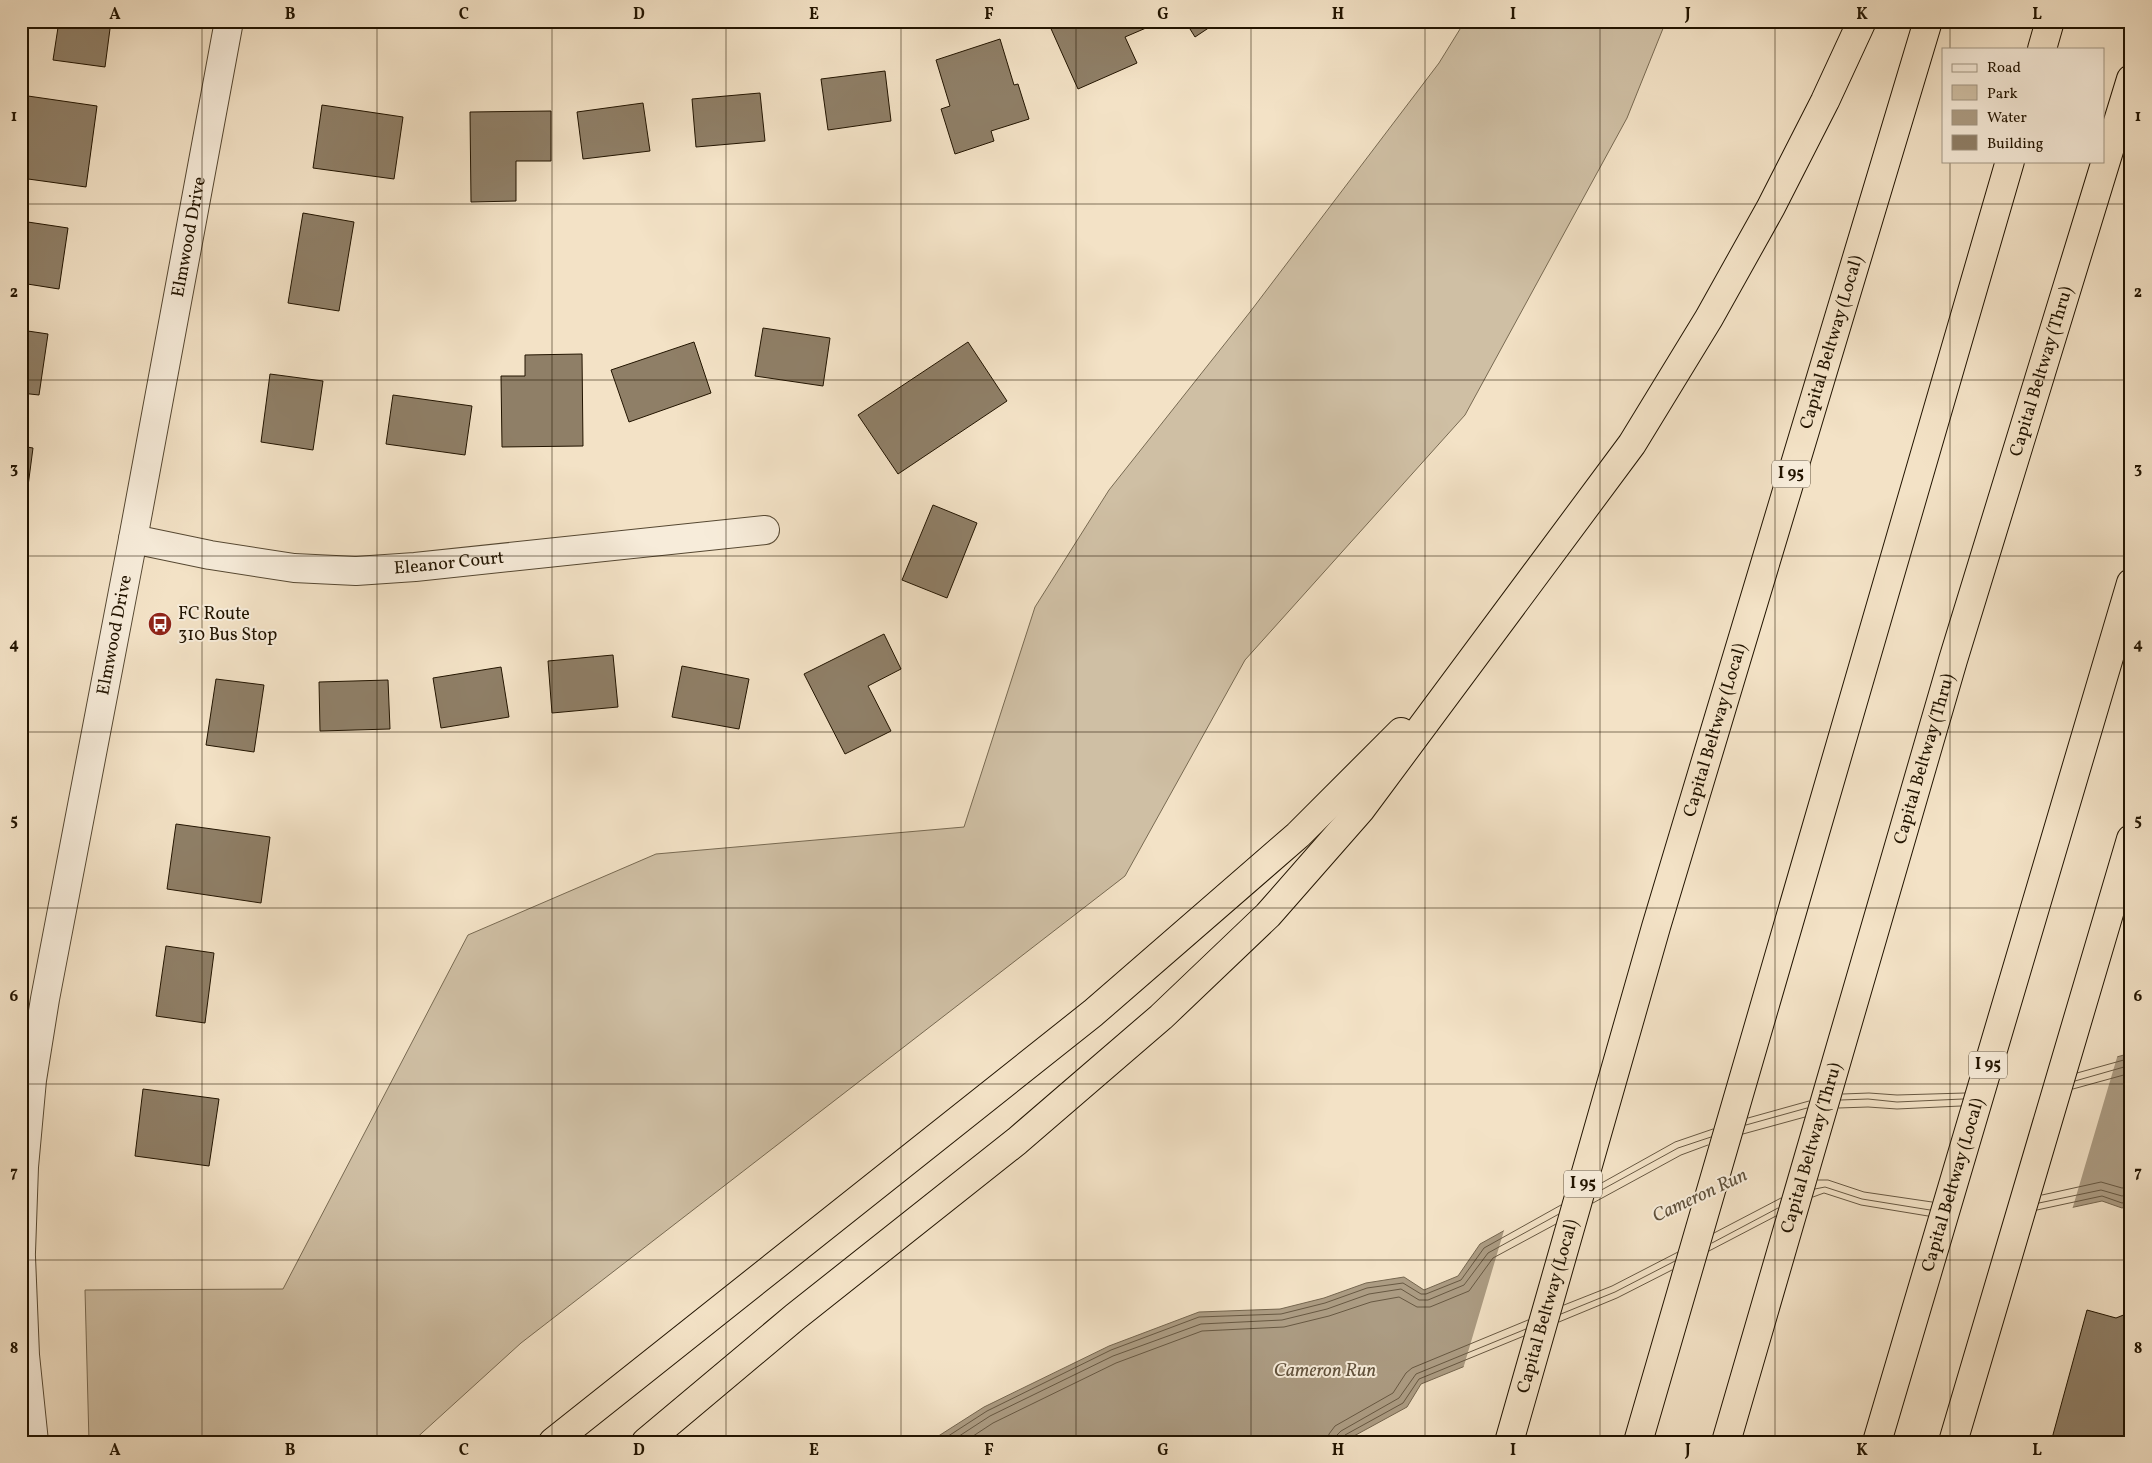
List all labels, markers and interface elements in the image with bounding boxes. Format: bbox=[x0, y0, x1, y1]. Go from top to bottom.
text: A bbox=[109, 4, 121, 26]
text: B bbox=[285, 4, 296, 26]
text: C bbox=[459, 4, 469, 26]
text: D bbox=[633, 4, 645, 26]
text: E bbox=[809, 4, 819, 26]
text: F bbox=[984, 4, 994, 26]
text: G bbox=[1157, 4, 1169, 26]
text: H bbox=[1332, 4, 1344, 26]
text: I bbox=[1510, 4, 1516, 26]
text: J bbox=[1684, 4, 1691, 26]
text: K bbox=[1856, 4, 1868, 26]
text: L bbox=[2032, 4, 2042, 26]
legend bbox=[1942, 48, 2104, 162]
text: Road bbox=[1987, 58, 2021, 79]
text: Park bbox=[1987, 84, 2018, 105]
text: 1 bbox=[11, 106, 17, 128]
text: 1 bbox=[2135, 106, 2141, 128]
text: Water bbox=[1987, 108, 2027, 129]
text: Building bbox=[1987, 134, 2044, 155]
street label: Elmwood Drive bbox=[166, 175, 212, 299]
street label: Capital Beltway (Local) bbox=[1794, 253, 1869, 432]
text: 2 bbox=[10, 282, 18, 304]
text: 2 bbox=[2134, 282, 2142, 304]
street label: Capital Beltway (Thru) bbox=[2004, 283, 2079, 460]
text: 3 bbox=[10, 458, 18, 480]
text: 3 bbox=[2134, 458, 2142, 480]
road number: I 95 bbox=[1772, 460, 1810, 488]
street label: Eleanor Court bbox=[393, 545, 505, 581]
street label: Elmwood Drive bbox=[91, 573, 138, 697]
place label: FC Route 310 Bus Stop bbox=[178, 602, 277, 648]
bus stop icon: FC Route 310 Bus Stop bbox=[147, 611, 173, 637]
text: 4 bbox=[9, 634, 19, 656]
text: 4 bbox=[2133, 634, 2143, 656]
street label: Capital Beltway (Local) bbox=[1677, 640, 1753, 820]
street label: Capital Beltway (Thru) bbox=[1888, 671, 1961, 847]
text: 5 bbox=[10, 810, 18, 832]
text: 5 bbox=[2134, 810, 2142, 832]
text: 6 bbox=[10, 986, 19, 1008]
text: 6 bbox=[2134, 986, 2143, 1008]
road number: I 95 bbox=[1969, 1052, 2007, 1078]
street label: Capital Beltway (Thru) bbox=[1775, 1060, 1848, 1236]
street label: Capital Beltway (Local) bbox=[1915, 1095, 1991, 1275]
text: 7 bbox=[10, 1162, 18, 1184]
text: 7 bbox=[2134, 1162, 2142, 1184]
water label: Cameron Run bbox=[1648, 1163, 1752, 1229]
road number: I 95 bbox=[1564, 1170, 1602, 1198]
street label: Capital Beltway (Local) bbox=[1511, 1216, 1584, 1396]
text: 8 bbox=[10, 1338, 18, 1360]
text: 8 bbox=[2134, 1338, 2142, 1360]
water label: Cameron Run bbox=[1274, 1358, 1376, 1384]
text: A bbox=[109, 1440, 121, 1462]
text: B bbox=[285, 1440, 296, 1462]
text: C bbox=[459, 1440, 469, 1462]
text: D bbox=[633, 1440, 645, 1462]
text: E bbox=[809, 1440, 819, 1462]
text: F bbox=[984, 1440, 994, 1462]
text: G bbox=[1157, 1440, 1169, 1462]
text: H bbox=[1332, 1440, 1344, 1462]
text: I bbox=[1510, 1440, 1516, 1462]
text: J bbox=[1684, 1440, 1691, 1462]
text: K bbox=[1856, 1440, 1868, 1462]
text: L bbox=[2032, 1440, 2042, 1462]

